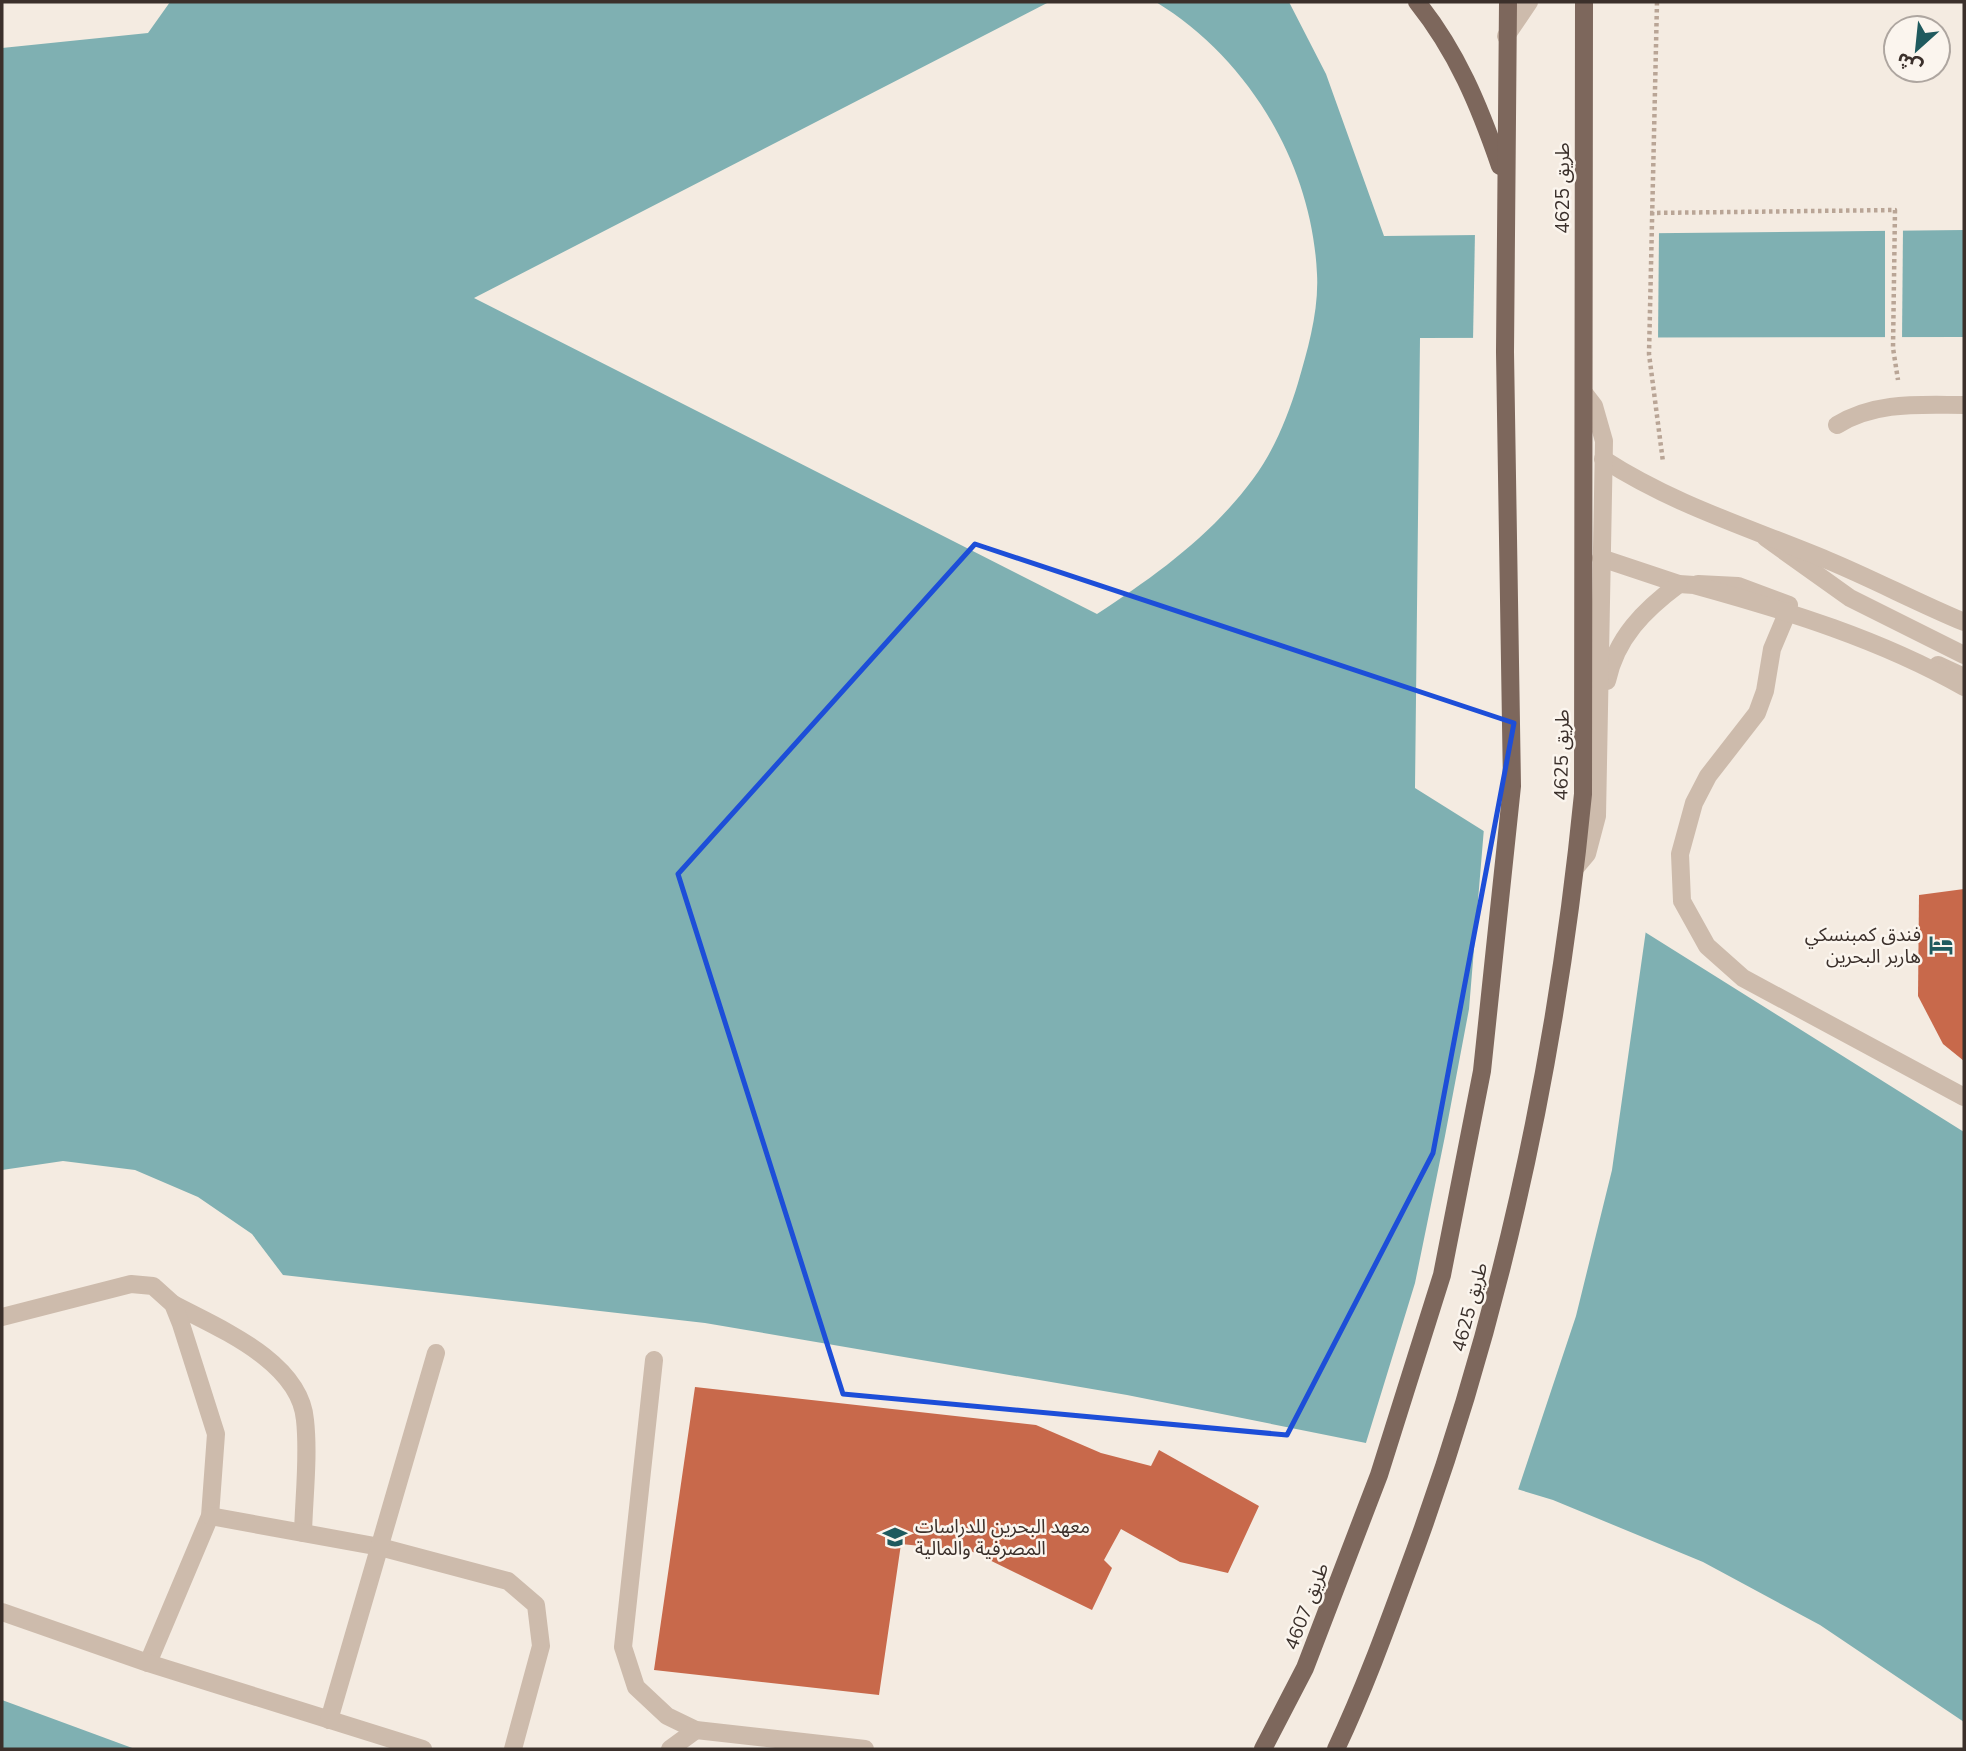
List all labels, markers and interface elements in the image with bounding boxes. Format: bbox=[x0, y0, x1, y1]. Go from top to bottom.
north arrow bbox=[1882, 14, 1952, 84]
text: ش bbox=[1892, 46, 1927, 81]
street label: طريق 4625 bbox=[1550, 142, 1576, 234]
street label: طريق 4625 bbox=[1548, 709, 1576, 801]
place label: فندق كمبنسكي هاربر البحرين bbox=[1805, 922, 1921, 970]
hotel icon: فندق كمبنسكي هاربر البحرين bbox=[1927, 931, 1955, 959]
street label: طريق 4625 bbox=[1446, 1260, 1494, 1355]
place label: معهد البحرين للدراسات المصرفية والمالية bbox=[915, 1514, 1090, 1562]
school or university icon: معهد البحرين للدراسات المصرفية والمالية bbox=[881, 1523, 909, 1551]
street label: طريق 4607 bbox=[1278, 1559, 1335, 1654]

